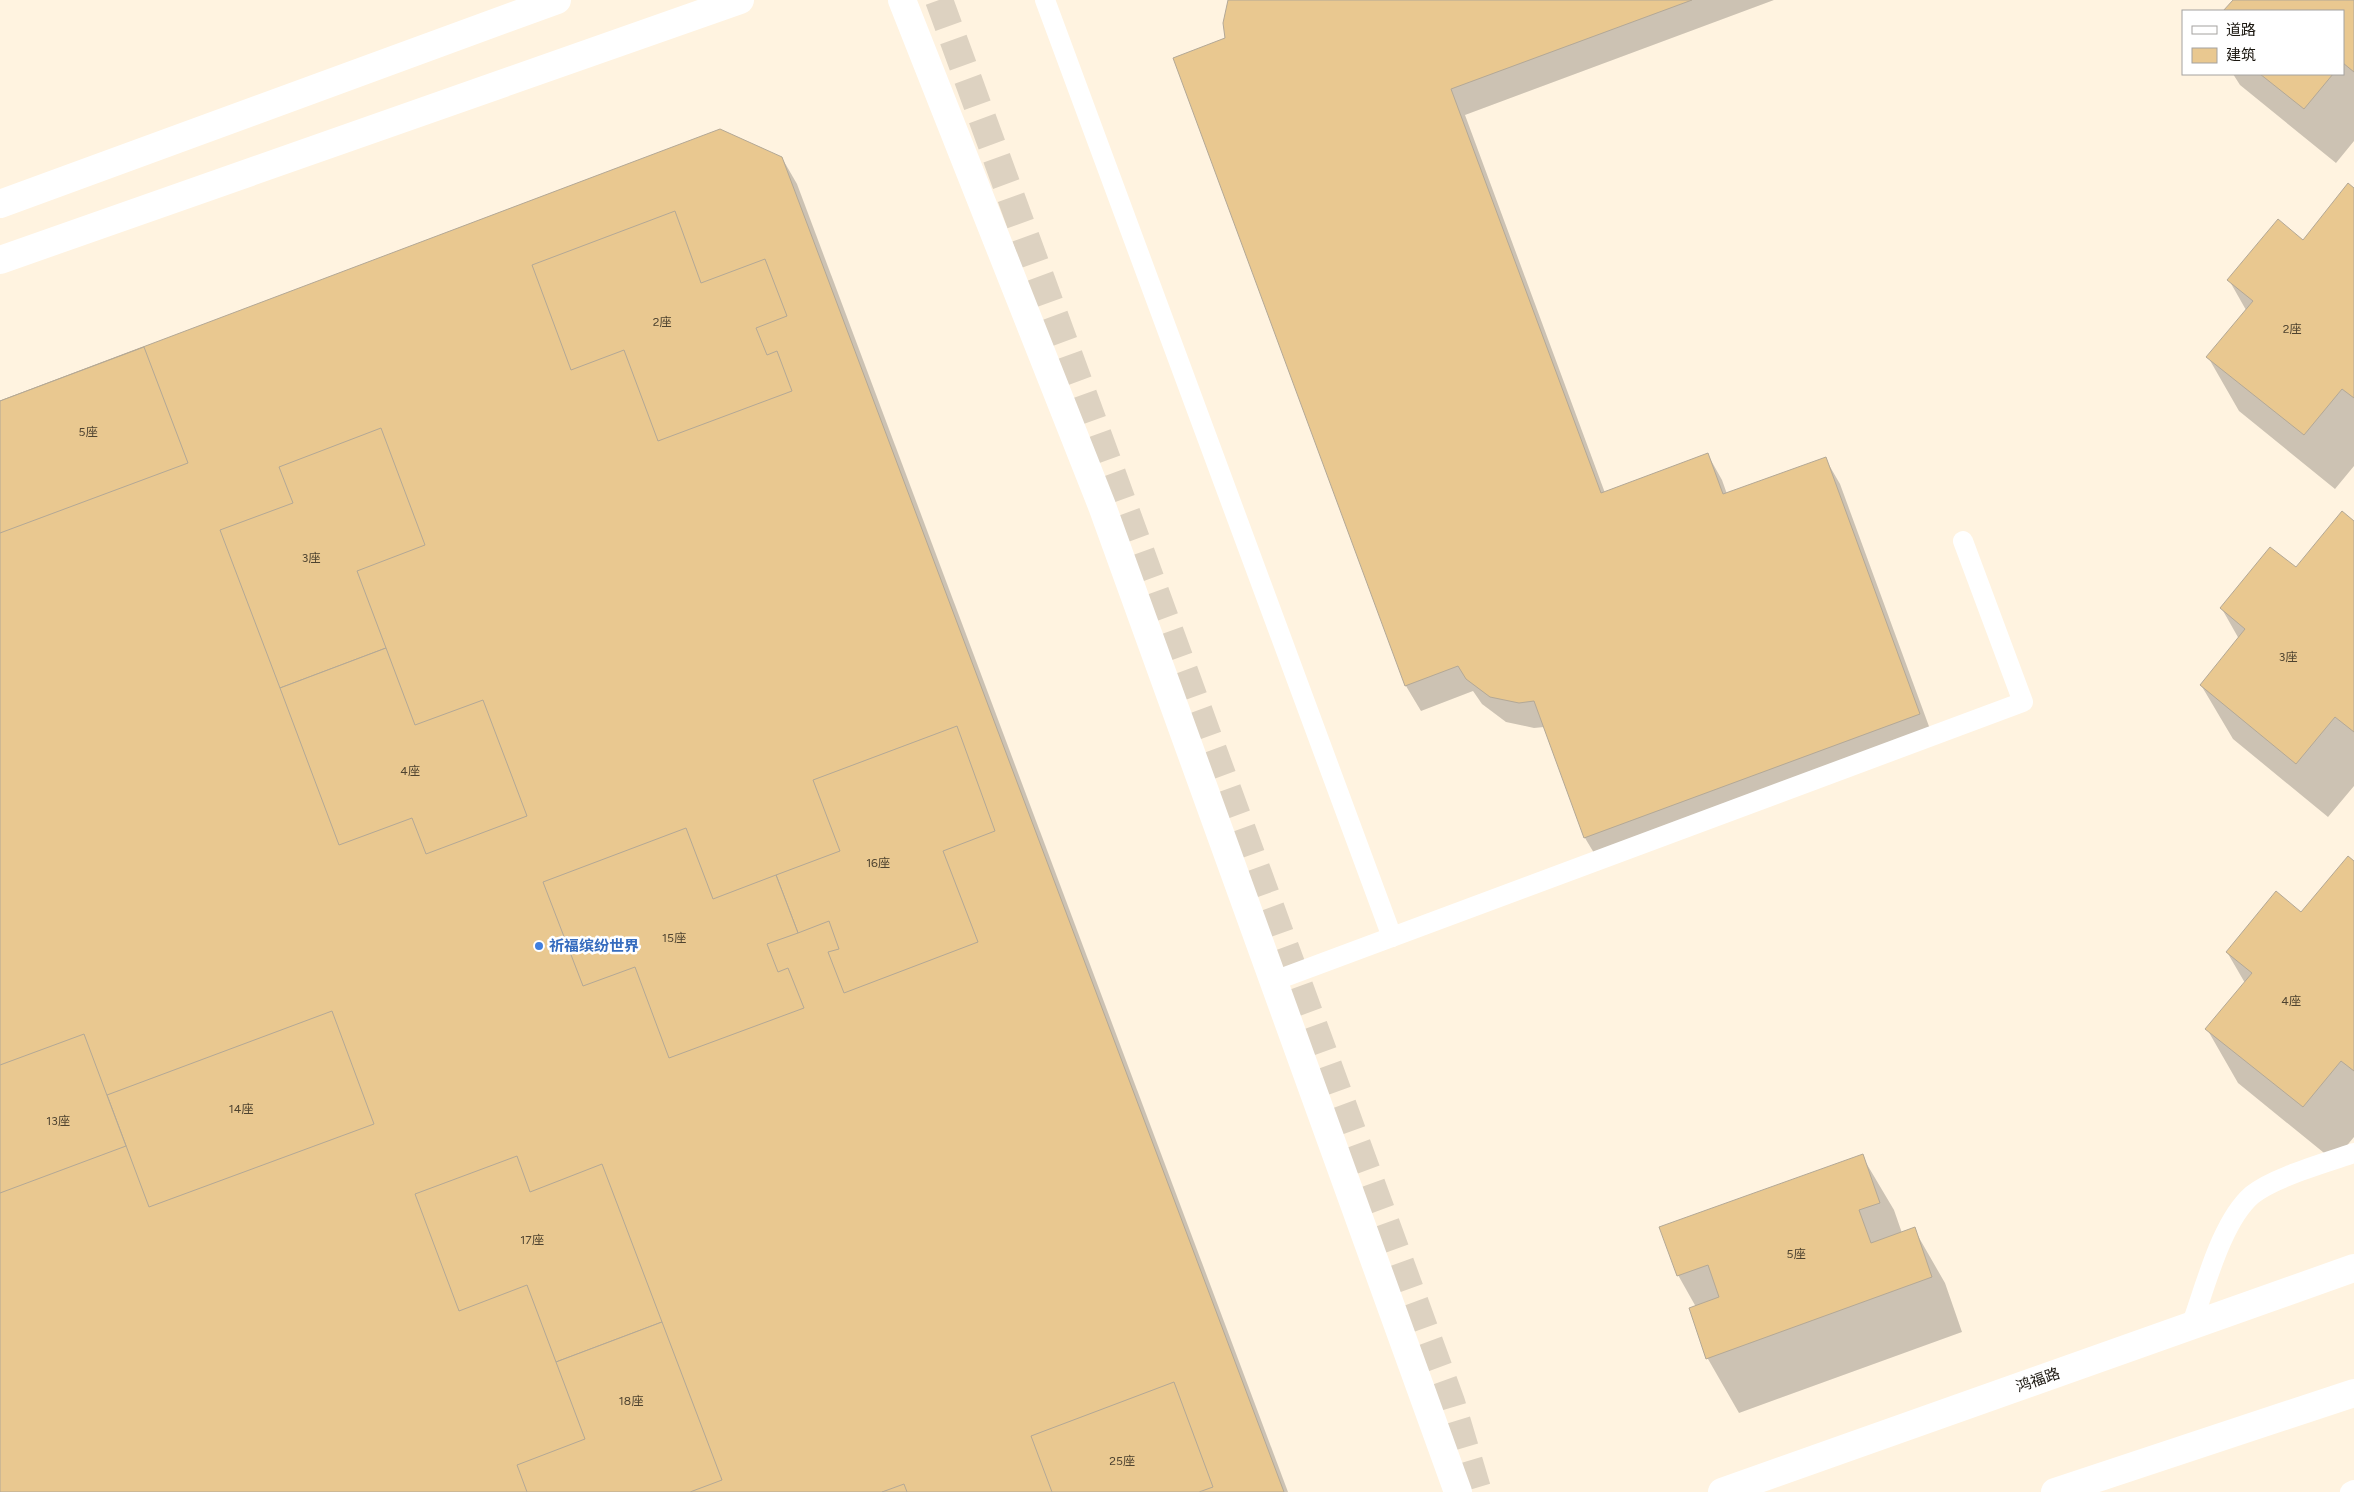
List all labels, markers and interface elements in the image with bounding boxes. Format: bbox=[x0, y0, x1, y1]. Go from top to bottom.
legend bbox=[2182, 10, 2344, 75]
text: 道路 bbox=[2226, 21, 2256, 39]
text: 建筑 bbox=[2226, 46, 2256, 64]
house number: 2座 bbox=[653, 315, 671, 329]
house number: 2座 bbox=[2283, 322, 2301, 336]
house number: 5座 bbox=[79, 425, 97, 439]
house number: 3座 bbox=[302, 551, 320, 565]
house number: 3座 bbox=[2279, 650, 2297, 664]
house number: 4座 bbox=[400, 764, 420, 778]
house number: 16座 bbox=[866, 856, 890, 870]
house number: 15座 bbox=[662, 931, 686, 945]
place label: 祈福缤纷世界 bbox=[549, 937, 639, 955]
marker: 祈福缤纷世界 bbox=[533, 940, 545, 952]
house number: 4座 bbox=[2281, 994, 2301, 1008]
house number: 14座 bbox=[229, 1102, 253, 1116]
house number: 13座 bbox=[46, 1114, 70, 1128]
house number: 17座 bbox=[520, 1233, 544, 1247]
house number: 5座 bbox=[1787, 1247, 1805, 1261]
street label: 鸿福路 bbox=[2014, 1364, 2062, 1396]
house number: 18座 bbox=[619, 1394, 643, 1408]
house number: 25座 bbox=[1109, 1454, 1135, 1468]

